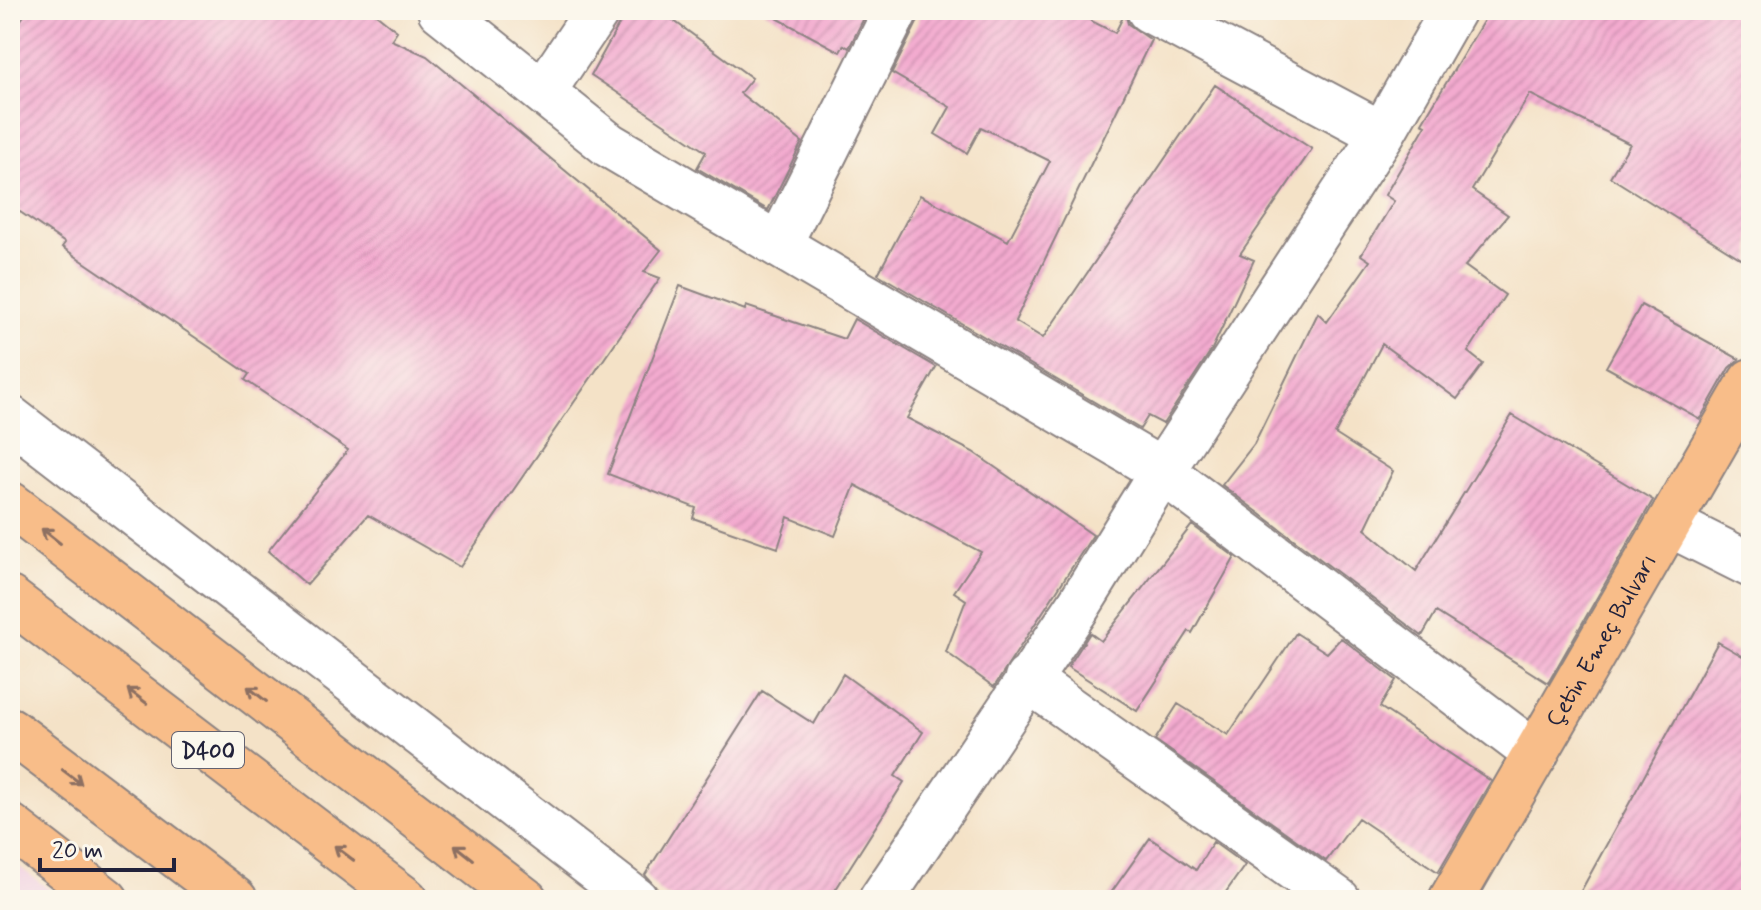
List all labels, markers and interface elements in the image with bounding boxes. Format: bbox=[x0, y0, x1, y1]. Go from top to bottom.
one-way arrow bbox=[41, 527, 62, 544]
street label: Çetin Emeç Bulvarı bbox=[1540, 549, 1665, 733]
one-way arrow bbox=[247, 686, 269, 703]
one-way arrow bbox=[127, 687, 148, 704]
road number: D400 bbox=[172, 732, 244, 768]
one-way arrow bbox=[61, 769, 82, 786]
scale bar bbox=[40, 822, 174, 872]
text: 20 m bbox=[52, 836, 103, 867]
one-way arrow bbox=[334, 844, 355, 861]
one-way arrow bbox=[454, 844, 475, 861]

